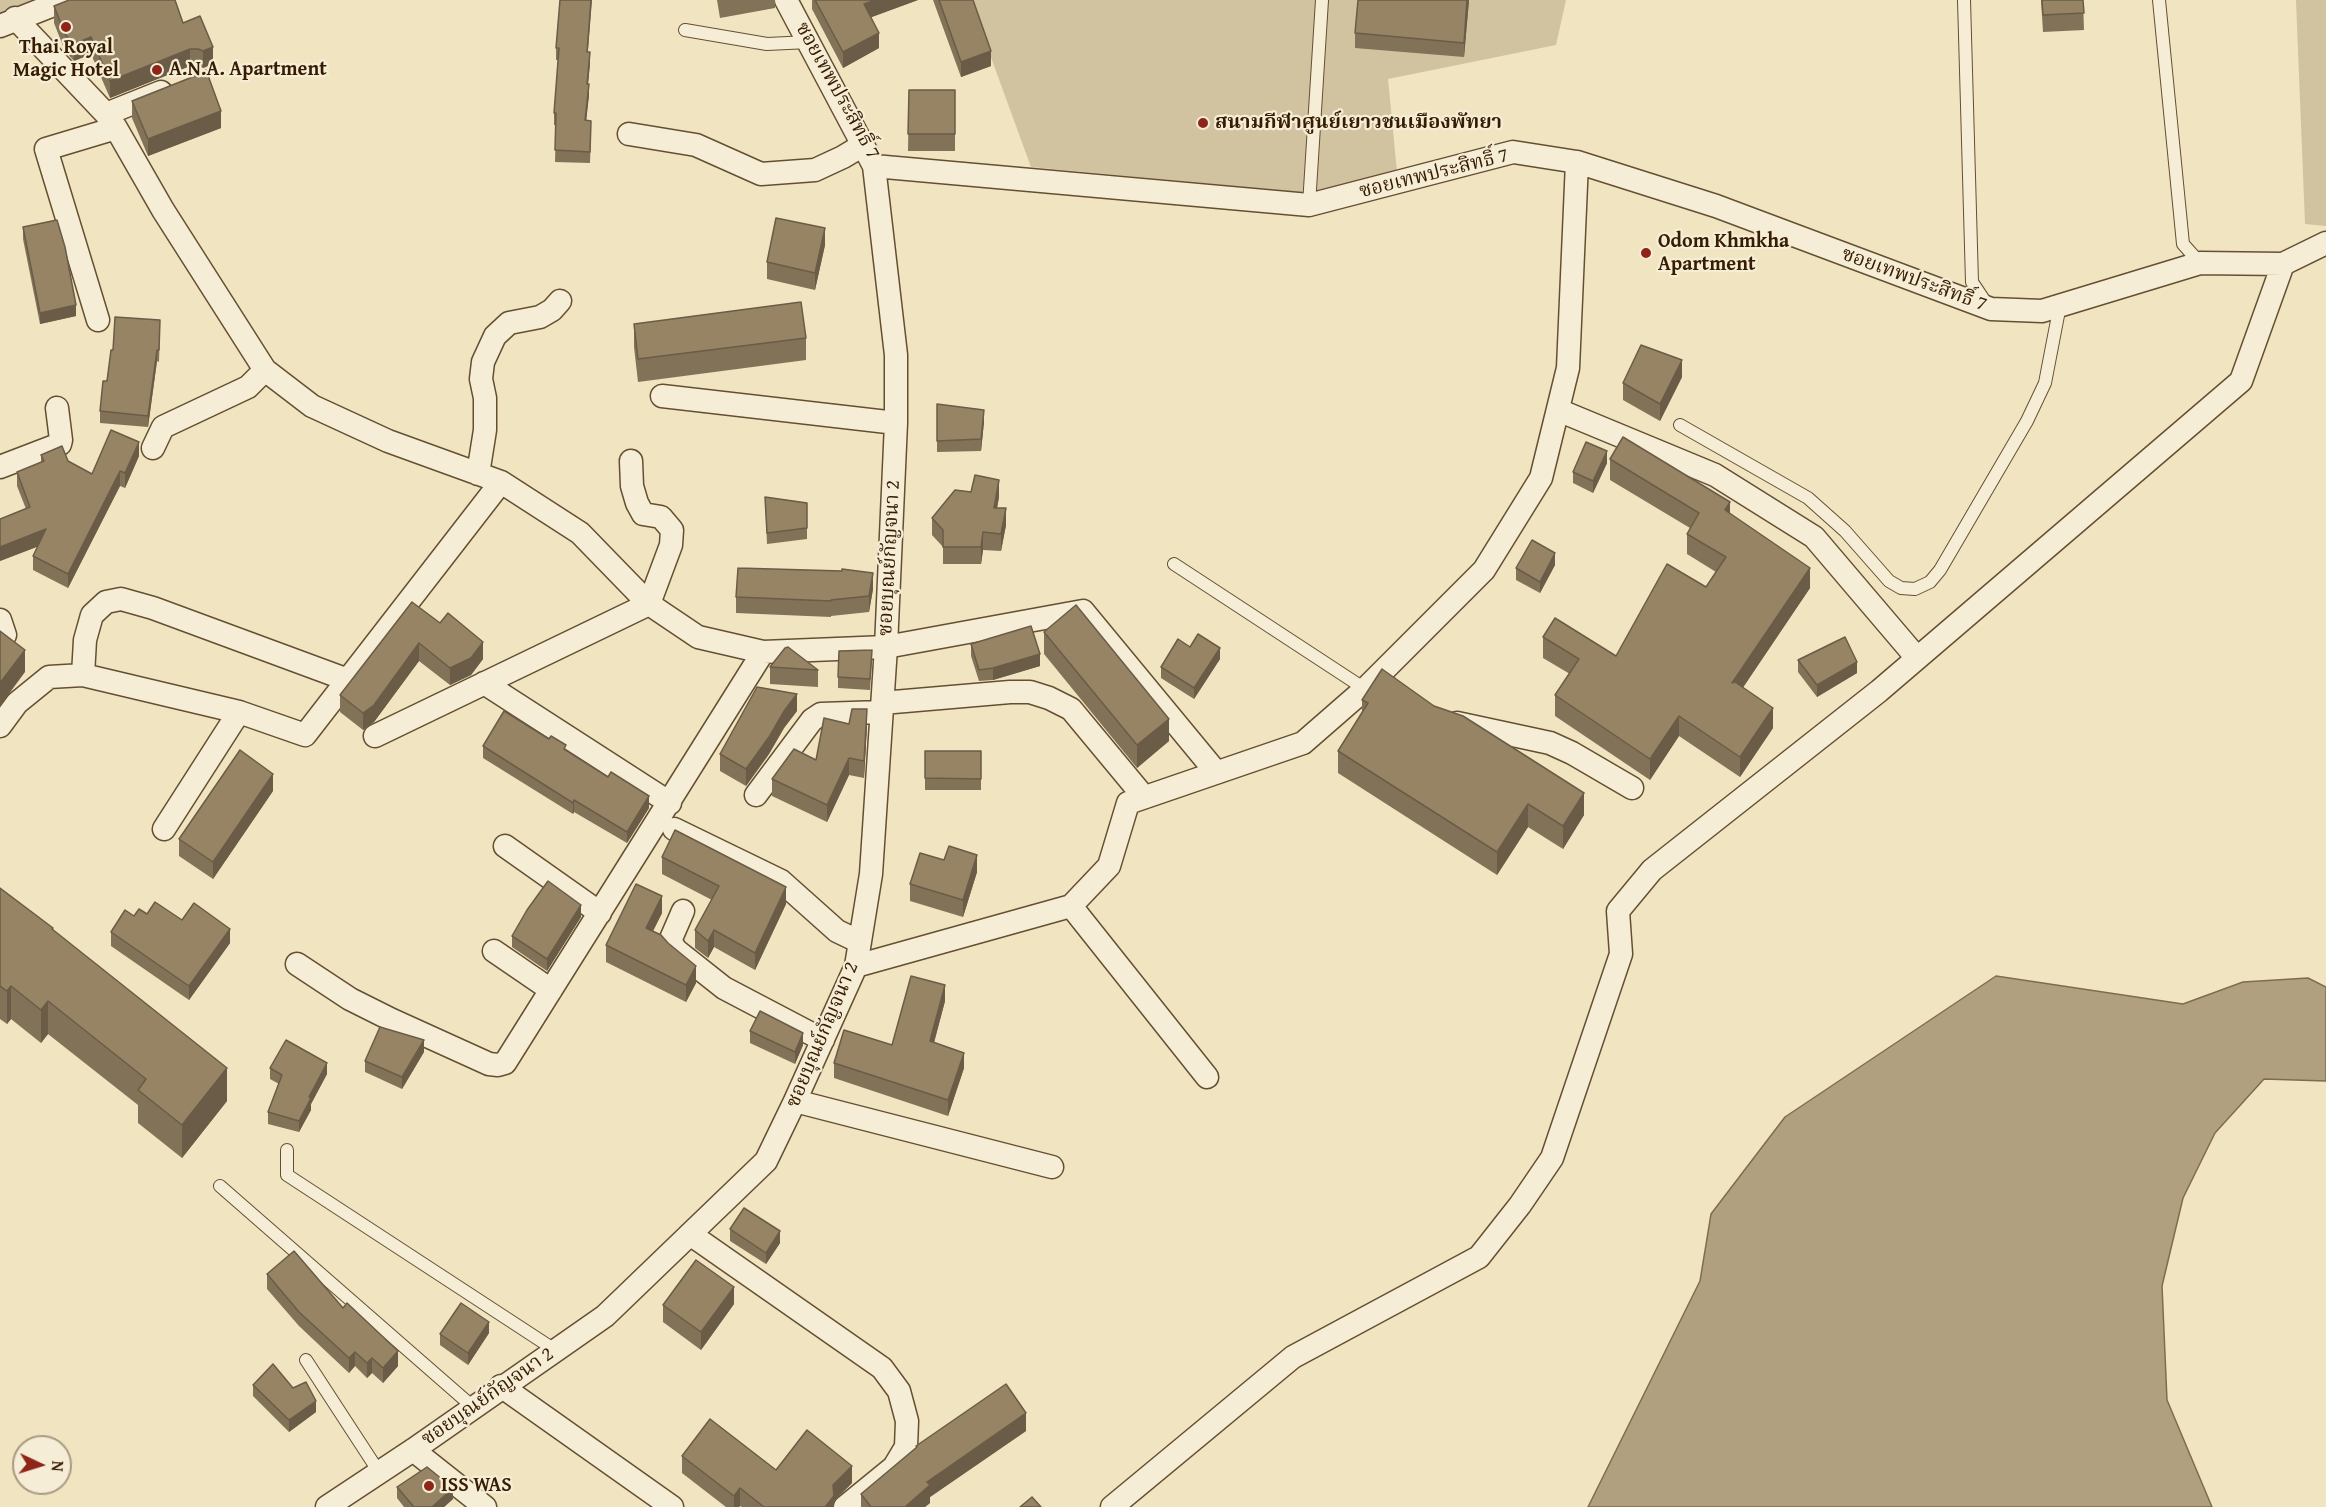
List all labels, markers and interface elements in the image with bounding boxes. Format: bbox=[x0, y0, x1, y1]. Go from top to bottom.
street label: ซอยเทพประสิทธิ์ 7 bbox=[789, 18, 885, 164]
marker: Thai Royal Magic Hotel bbox=[59, 20, 73, 34]
place label: Thai Royal Magic Hotel bbox=[13, 36, 119, 83]
place label: A.N.A. Apartment bbox=[169, 58, 327, 82]
marker: A.N.A. Apartment bbox=[150, 63, 164, 77]
place label: สนามกีฬาศูนย์เยาวชนเมืองพัทยา bbox=[1215, 111, 1502, 135]
marker: สนามกีฬาศูนย์เยาวชนเมืองพัทยา bbox=[1196, 116, 1210, 130]
street label: ซอยเทพประสิทธิ์ 7 bbox=[1357, 144, 1511, 204]
place label: Odom Khmkha Apartment bbox=[1658, 230, 1789, 277]
street label: ซอยเทพประสิทธิ์ 7 bbox=[1838, 243, 1990, 317]
marker: Odom Khmkha Apartment bbox=[1639, 246, 1653, 260]
street label: ซอยบุณย์กัญจนา 2 bbox=[874, 480, 906, 636]
street label: ซอยบุณย์กัญจนา 2 bbox=[781, 959, 865, 1111]
street label: ซอยบุณย์กัญจนา 2 bbox=[417, 1342, 559, 1452]
north arrow bbox=[12, 1435, 72, 1495]
text: N bbox=[46, 1460, 70, 1472]
place label: ISS WAS bbox=[441, 1474, 512, 1498]
marker: ISS WAS bbox=[422, 1479, 436, 1493]

